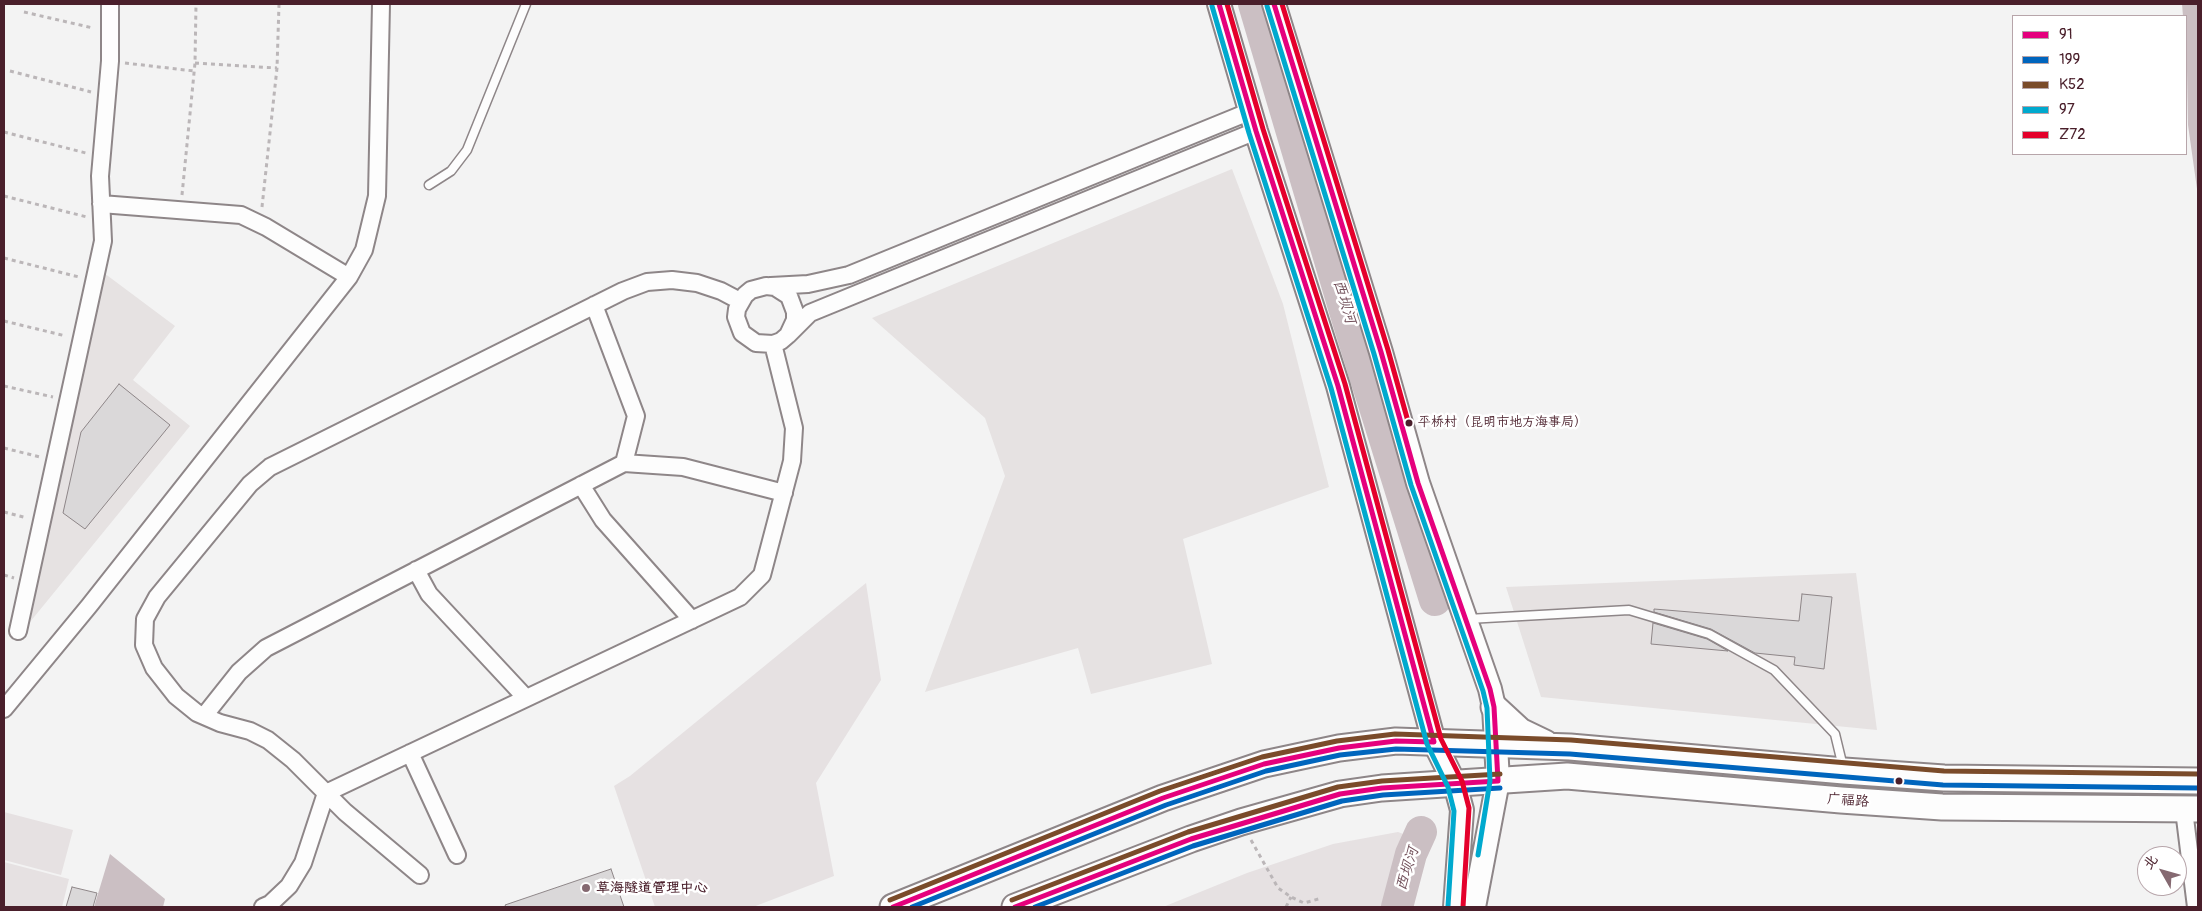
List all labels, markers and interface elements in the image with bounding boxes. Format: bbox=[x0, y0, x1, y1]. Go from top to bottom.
legend bbox=[2012, 15, 2187, 155]
text: 91 bbox=[2059, 25, 2073, 44]
text: 199 bbox=[2059, 50, 2080, 69]
text: K52 bbox=[2059, 75, 2085, 94]
text: 97 bbox=[2059, 100, 2075, 119]
text: Z72 bbox=[2059, 125, 2086, 144]
water label: 西坝河 bbox=[1329, 278, 1359, 326]
place label: 平桥村（昆明市地方海事局） bbox=[1418, 415, 1587, 431]
marker: 平桥村（昆明市地方海事局） bbox=[1404, 418, 1414, 428]
unlabelled marker bbox=[1894, 776, 1904, 786]
street label: 广福路 bbox=[1826, 791, 1870, 811]
water label: 西坝河 bbox=[1393, 845, 1423, 893]
north arrow bbox=[2137, 846, 2187, 896]
text: 北 bbox=[2140, 851, 2162, 873]
place label: 草海隧道管理中心 bbox=[596, 880, 708, 896]
marker: 草海隧道管理中心 bbox=[580, 882, 592, 894]

